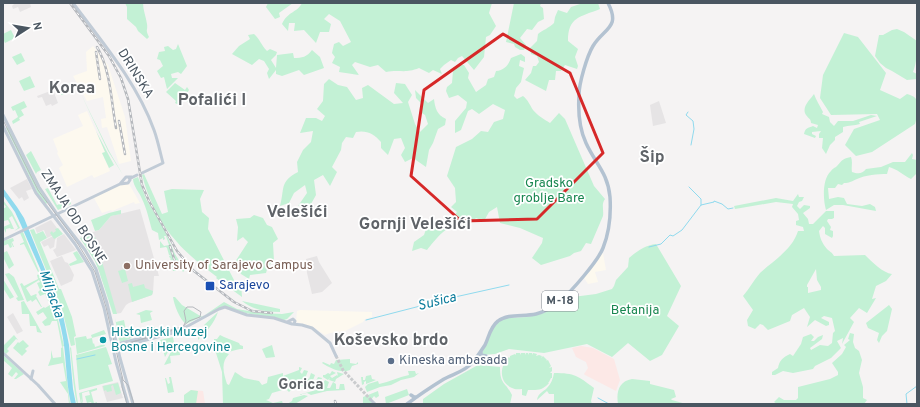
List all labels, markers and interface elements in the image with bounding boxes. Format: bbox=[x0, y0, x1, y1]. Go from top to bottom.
north arrow bbox=[8, 8, 48, 48]
text: N bbox=[29, 21, 44, 31]
street label: DRINSKA bbox=[114, 46, 157, 102]
district label: Korea bbox=[49, 78, 95, 100]
district label: Pofalići I bbox=[178, 90, 246, 112]
district label: Šip bbox=[639, 146, 665, 169]
street label: ZMAJA OD BOSNE bbox=[36, 167, 110, 267]
park label: Gradsko groblje Bare bbox=[513, 176, 585, 207]
district label: Velešići bbox=[266, 202, 328, 224]
district label: Gornji Velešići bbox=[359, 214, 471, 236]
place label: University of Sarajevo Campus bbox=[135, 258, 313, 274]
marker: University of Sarajevo Campus bbox=[122, 261, 132, 271]
water label: Miljacka bbox=[35, 268, 67, 321]
place label: Sarajevo bbox=[219, 278, 270, 294]
marker: Sarajevo bbox=[204, 280, 216, 292]
water label: Sušica bbox=[416, 289, 459, 315]
road number: M-18 bbox=[542, 291, 578, 311]
park label: Betanija bbox=[611, 303, 659, 319]
place label: Historijski Muzej Bosne i Hercegovine bbox=[111, 325, 231, 356]
district label: Koševsko brdo bbox=[334, 330, 448, 352]
marker: Historijski Muzej Bosne i Hercegovine bbox=[98, 335, 108, 345]
place label: Kineska ambasada bbox=[399, 353, 507, 369]
marker: Kineska ambasada bbox=[386, 356, 396, 366]
district label: Gorica bbox=[278, 376, 324, 395]

